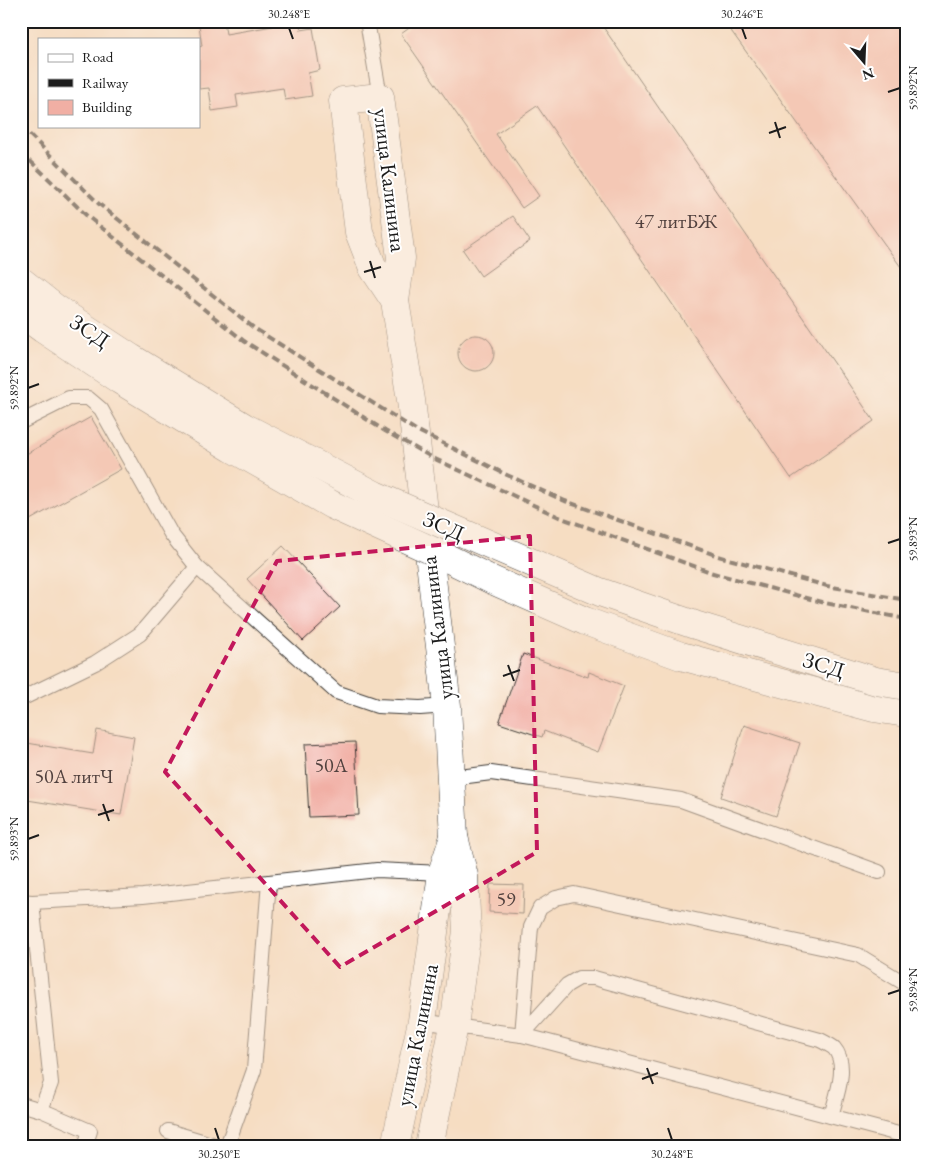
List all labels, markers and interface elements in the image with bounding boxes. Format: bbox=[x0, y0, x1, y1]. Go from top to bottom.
text: 30.248°E bbox=[268, 6, 310, 22]
text: 30.246°E bbox=[721, 6, 763, 22]
legend bbox=[38, 38, 200, 128]
north arrow bbox=[840, 38, 890, 88]
text: Road bbox=[82, 47, 114, 66]
text: N bbox=[859, 64, 877, 85]
text: 59.892°N bbox=[905, 65, 921, 110]
text: Railway bbox=[82, 73, 129, 92]
text: Building bbox=[82, 97, 132, 116]
street label: улица Калинина bbox=[367, 106, 413, 254]
house number: 47 литБЖ bbox=[635, 208, 718, 234]
street label: ЗСД bbox=[64, 307, 116, 355]
text: 59.892°N bbox=[6, 365, 22, 410]
street label: ЗСД bbox=[419, 504, 469, 548]
text: 59.893°N bbox=[905, 516, 921, 561]
street label: улица Калинина bbox=[414, 554, 460, 702]
street label: ЗСД bbox=[800, 645, 848, 685]
house number: 50А bbox=[314, 752, 348, 778]
house number: 50А литЧ bbox=[35, 763, 113, 789]
text: 59.893°N bbox=[6, 816, 22, 861]
house number: 59 bbox=[496, 886, 516, 912]
street label: улица Калинина bbox=[389, 961, 445, 1109]
text: 59.894°N bbox=[905, 967, 921, 1012]
text: 30.250°E bbox=[198, 1146, 240, 1162]
text: 30.248°E bbox=[651, 1146, 693, 1162]

